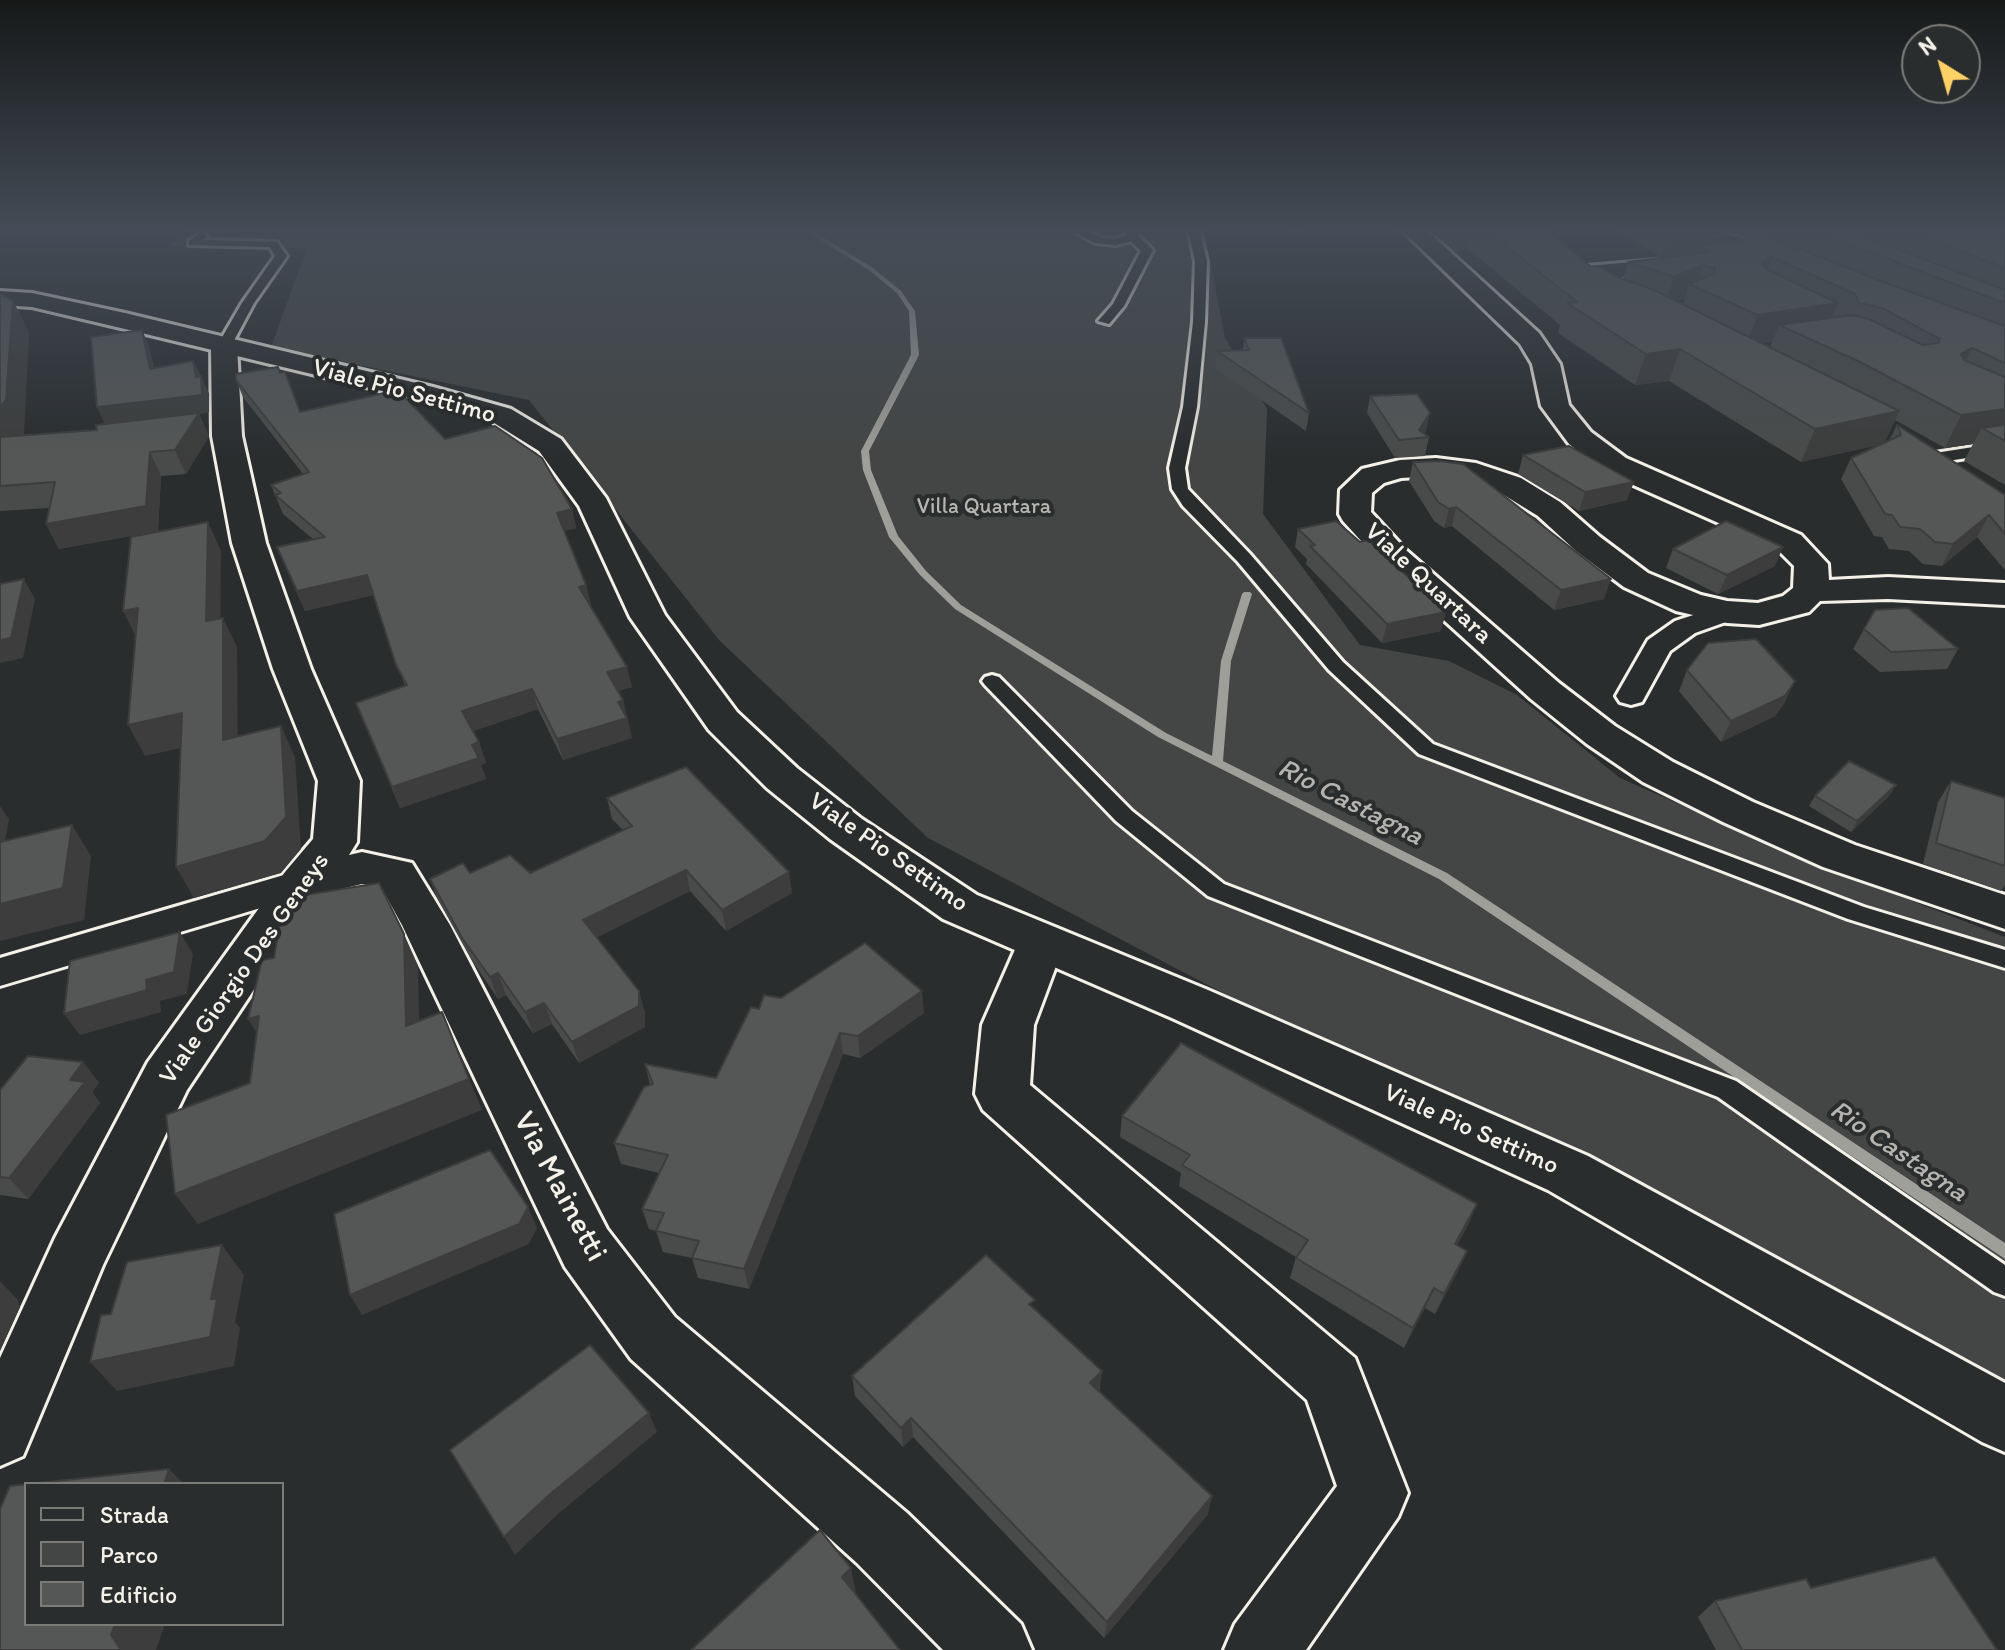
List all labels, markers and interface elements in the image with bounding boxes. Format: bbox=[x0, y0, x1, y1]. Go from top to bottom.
north arrow bbox=[1901, 24, 1981, 104]
text: N bbox=[1913, 31, 1942, 61]
street label: Viale Pio Settimo bbox=[309, 353, 499, 431]
park label: Villa Quartara bbox=[917, 494, 1051, 520]
street label: Viale Quartara bbox=[1357, 517, 1499, 651]
water label: Rio Castagna bbox=[1272, 752, 1428, 854]
street label: Viale Pio Settimo bbox=[802, 786, 974, 920]
street label: Viale Giorgio Des Geneys bbox=[153, 847, 337, 1091]
street label: Viale Pio Settimo bbox=[1379, 1077, 1563, 1183]
water label: Rio Castagna bbox=[1823, 1094, 1973, 1210]
street label: Via Mainetti bbox=[503, 1105, 615, 1269]
legend bbox=[24, 1482, 284, 1626]
text: Strada bbox=[100, 1500, 169, 1529]
text: Parco bbox=[100, 1540, 158, 1569]
text: Edificio bbox=[100, 1580, 177, 1609]

